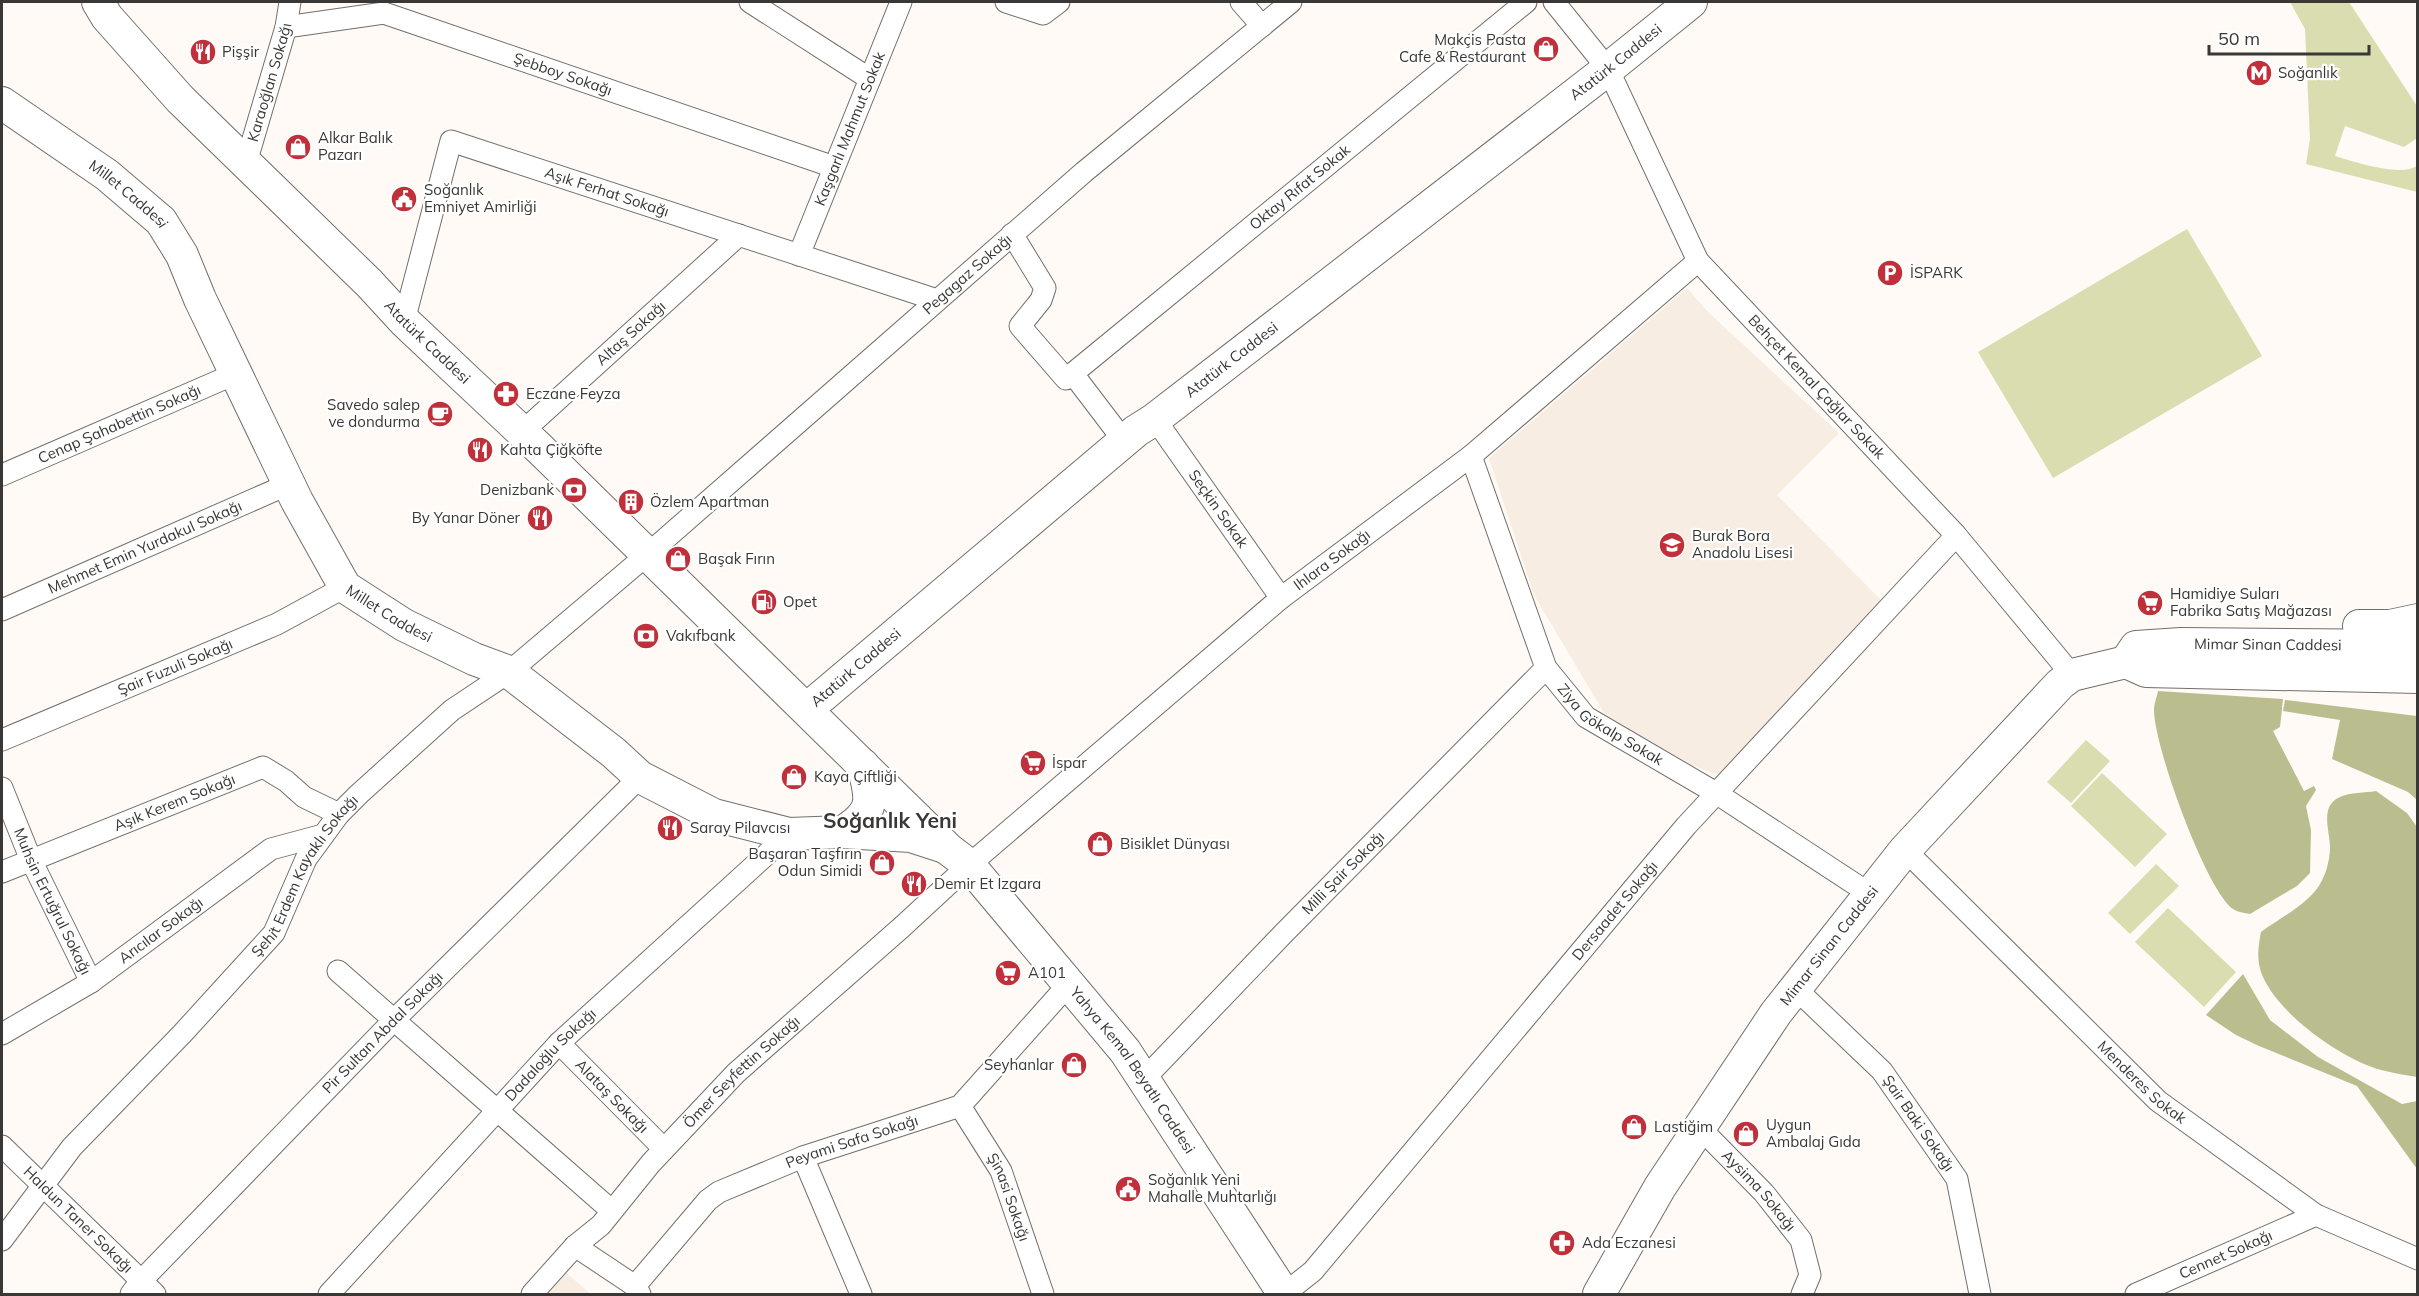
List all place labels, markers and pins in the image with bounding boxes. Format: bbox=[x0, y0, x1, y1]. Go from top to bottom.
place label: Makçis Pasta Cafe & Restaurant bbox=[1399, 30, 1526, 66]
shop icon: Makçis Pasta Cafe & Restaurant bbox=[1531, 34, 1561, 64]
restaurant icon: Pişşir bbox=[188, 37, 218, 67]
place label: Pişşir bbox=[222, 42, 260, 61]
metro station icon: Soğanlık bbox=[2244, 58, 2274, 88]
place label: Soğanlık bbox=[2278, 63, 2338, 82]
place label: Alkar Balık Pazarı bbox=[318, 128, 393, 164]
shop icon: Alkar Balık Pazarı bbox=[283, 132, 313, 162]
place label: Soğanlık Emniyet Amirliği bbox=[424, 180, 537, 216]
public building icon: Soğanlık Emniyet Amirliği bbox=[389, 184, 419, 214]
parking icon: İSPARK bbox=[1875, 258, 1905, 288]
place label: İSPARK bbox=[1910, 263, 1963, 282]
pharmacy icon: Eczane Feyza bbox=[491, 379, 521, 409]
place label: Eczane Feyza bbox=[526, 384, 621, 403]
place label: Savedo salep ve dondurma bbox=[327, 395, 420, 431]
cafe icon: Savedo salep ve dondurma bbox=[425, 399, 455, 429]
restaurant icon: Kahta Çiğköfte bbox=[465, 435, 495, 465]
place label: Kahta Çiğköfte bbox=[500, 440, 602, 459]
bank icon: Denizbank bbox=[559, 475, 589, 505]
place label: Denizbank bbox=[480, 480, 554, 499]
building icon: Özlem Apartman bbox=[616, 487, 646, 517]
place label: Özlem Apartman bbox=[650, 492, 769, 511]
restaurant icon: By Yanar Döner bbox=[525, 503, 555, 533]
place label: By Yanar Döner bbox=[412, 508, 521, 527]
place label: Burak Bora Anadolu Lisesi bbox=[1692, 526, 1793, 562]
school or university icon: Burak Bora Anadolu Lisesi bbox=[1657, 530, 1687, 560]
shop icon: Başak Fırın bbox=[663, 544, 693, 574]
place label: Başak Fırın bbox=[698, 549, 775, 568]
place label: Hamidiye Suları Fabrika Satış Mağazası bbox=[2170, 584, 2332, 620]
fuel station icon: Opet bbox=[749, 587, 779, 617]
supermarket icon: Hamidiye Suları Fabrika Satış Mağazası bbox=[2135, 588, 2165, 618]
place label: Opet bbox=[783, 592, 817, 611]
bank icon: Vakıfbank bbox=[631, 621, 661, 651]
place label: Vakıfbank bbox=[666, 626, 736, 645]
supermarket icon: İspar bbox=[1018, 748, 1048, 778]
place label: İspar bbox=[1052, 753, 1087, 772]
shop icon: Kaya Çiftliği bbox=[779, 762, 809, 792]
place label: Kaya Çiftliği bbox=[814, 767, 897, 786]
restaurant icon: Saray Pilavcısı bbox=[655, 813, 685, 843]
place label: Saray Pilavcısı bbox=[690, 818, 790, 837]
shop icon: Bisiklet Dünyası bbox=[1085, 829, 1115, 859]
place label: Bisiklet Dünyası bbox=[1120, 834, 1230, 853]
place label: Başaran Taşfırın Odun Simidi bbox=[748, 844, 862, 880]
shop icon: Başaran Taşfırın Odun Simidi bbox=[867, 848, 897, 878]
restaurant icon: Demir Et Izgara bbox=[899, 869, 929, 899]
place label: Demir Et Izgara bbox=[934, 874, 1041, 893]
supermarket icon: A101 bbox=[993, 958, 1023, 988]
place label: A101 bbox=[1028, 963, 1066, 982]
shop icon: Seyhanlar bbox=[1059, 1050, 1089, 1080]
place label: Seyhanlar bbox=[984, 1055, 1055, 1074]
shop icon: Lastiğim bbox=[1619, 1112, 1649, 1142]
place label: Uygun Ambalaj Gıda bbox=[1766, 1115, 1861, 1151]
place label: Lastiğim bbox=[1654, 1117, 1713, 1136]
shop icon: Uygun Ambalaj Gıda bbox=[1731, 1119, 1761, 1149]
place label: Soğanlık Yeni Mahalle Muhtarlığı bbox=[1148, 1170, 1277, 1206]
public building icon: Soğanlık Yeni Mahalle Muhtarlığı bbox=[1113, 1174, 1143, 1204]
pharmacy icon: Ada Eczanesi bbox=[1547, 1228, 1577, 1258]
place label: Ada Eczanesi bbox=[1582, 1233, 1676, 1252]

